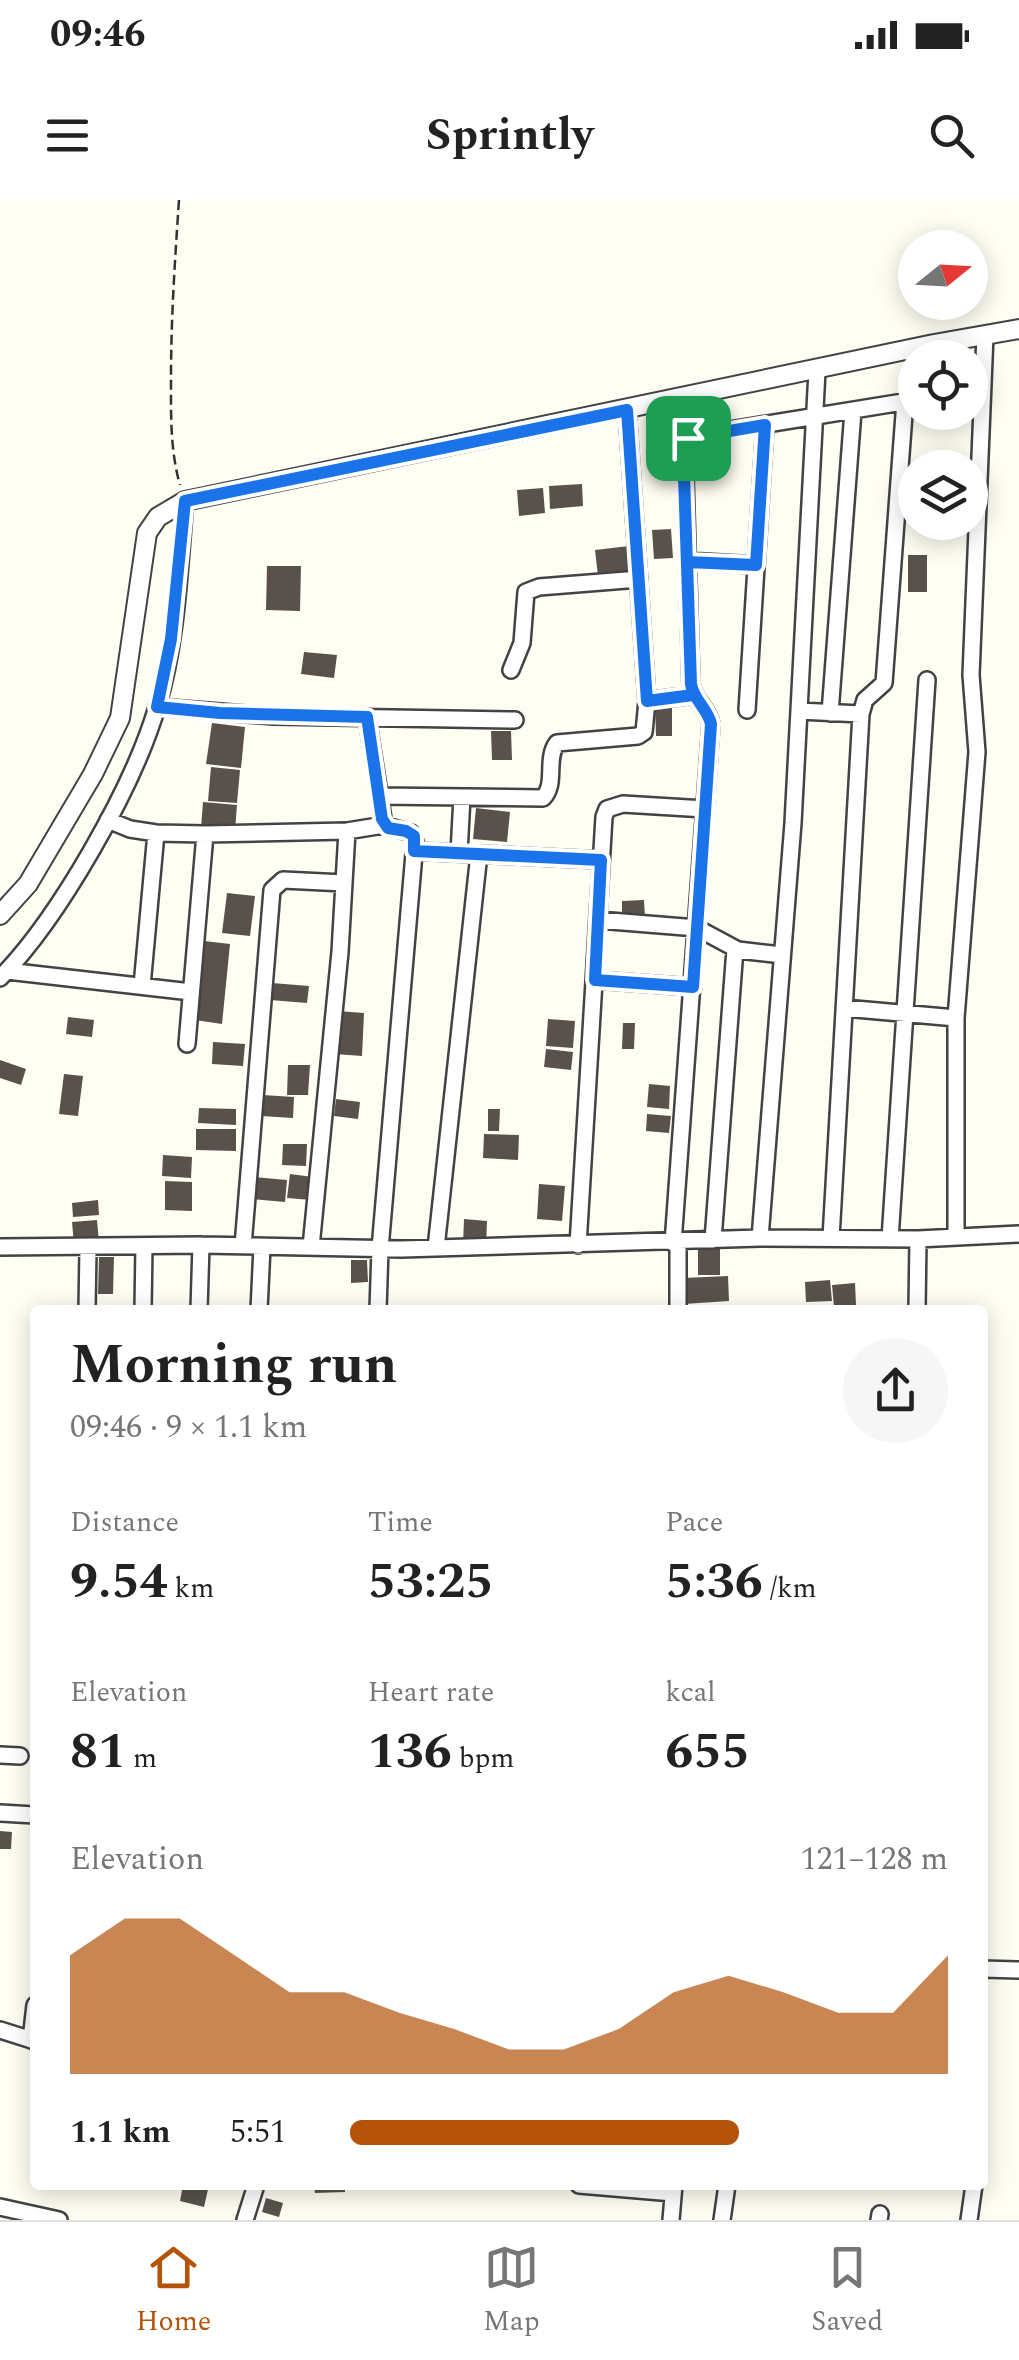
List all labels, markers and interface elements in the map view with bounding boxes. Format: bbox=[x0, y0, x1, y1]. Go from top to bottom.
text: 09:46 bbox=[50, 6, 145, 64]
text: Sprintly bbox=[426, 101, 593, 170]
icon: menu bbox=[40, 108, 95, 163]
icon: search bbox=[924, 108, 979, 163]
north arrow bbox=[898, 230, 988, 320]
map controls bbox=[898, 230, 988, 540]
button: locate bbox=[898, 340, 988, 430]
pin bbox=[646, 396, 731, 481]
icon: arrive bbox=[661, 411, 716, 466]
button: layers bbox=[898, 450, 988, 540]
text: Morning run bbox=[70, 1324, 398, 1407]
button: share bbox=[843, 1338, 948, 1443]
text: 09:46 · 9 × 1.1 km bbox=[70, 1403, 307, 1452]
text: Distance bbox=[70, 1501, 179, 1544]
text: Time bbox=[368, 1501, 433, 1544]
text: Pace bbox=[665, 1501, 723, 1544]
text: 9.54 bbox=[70, 1544, 168, 1620]
text: 53:25 bbox=[368, 1544, 493, 1620]
text: 5:36 bbox=[665, 1544, 763, 1620]
text: km bbox=[168, 1567, 214, 1610]
text: /km bbox=[763, 1567, 817, 1610]
text: Elevation bbox=[70, 1671, 187, 1714]
text: Heart rate bbox=[368, 1671, 494, 1714]
text: kcal bbox=[665, 1671, 716, 1714]
text: 81 bbox=[70, 1714, 126, 1790]
text: 136 bbox=[368, 1714, 452, 1790]
text: 655 bbox=[665, 1714, 749, 1790]
text: m bbox=[126, 1737, 157, 1780]
text: bpm bbox=[452, 1737, 514, 1780]
text: Elevation bbox=[70, 1835, 204, 1884]
text: 121–128 m bbox=[800, 1835, 948, 1884]
text: 1.1 km bbox=[70, 2108, 171, 2157]
text: 5:51 bbox=[230, 2108, 286, 2157]
tab: Home bbox=[136, 2240, 211, 2343]
tab: Map bbox=[483, 2240, 540, 2343]
tab: Saved bbox=[811, 2240, 883, 2343]

